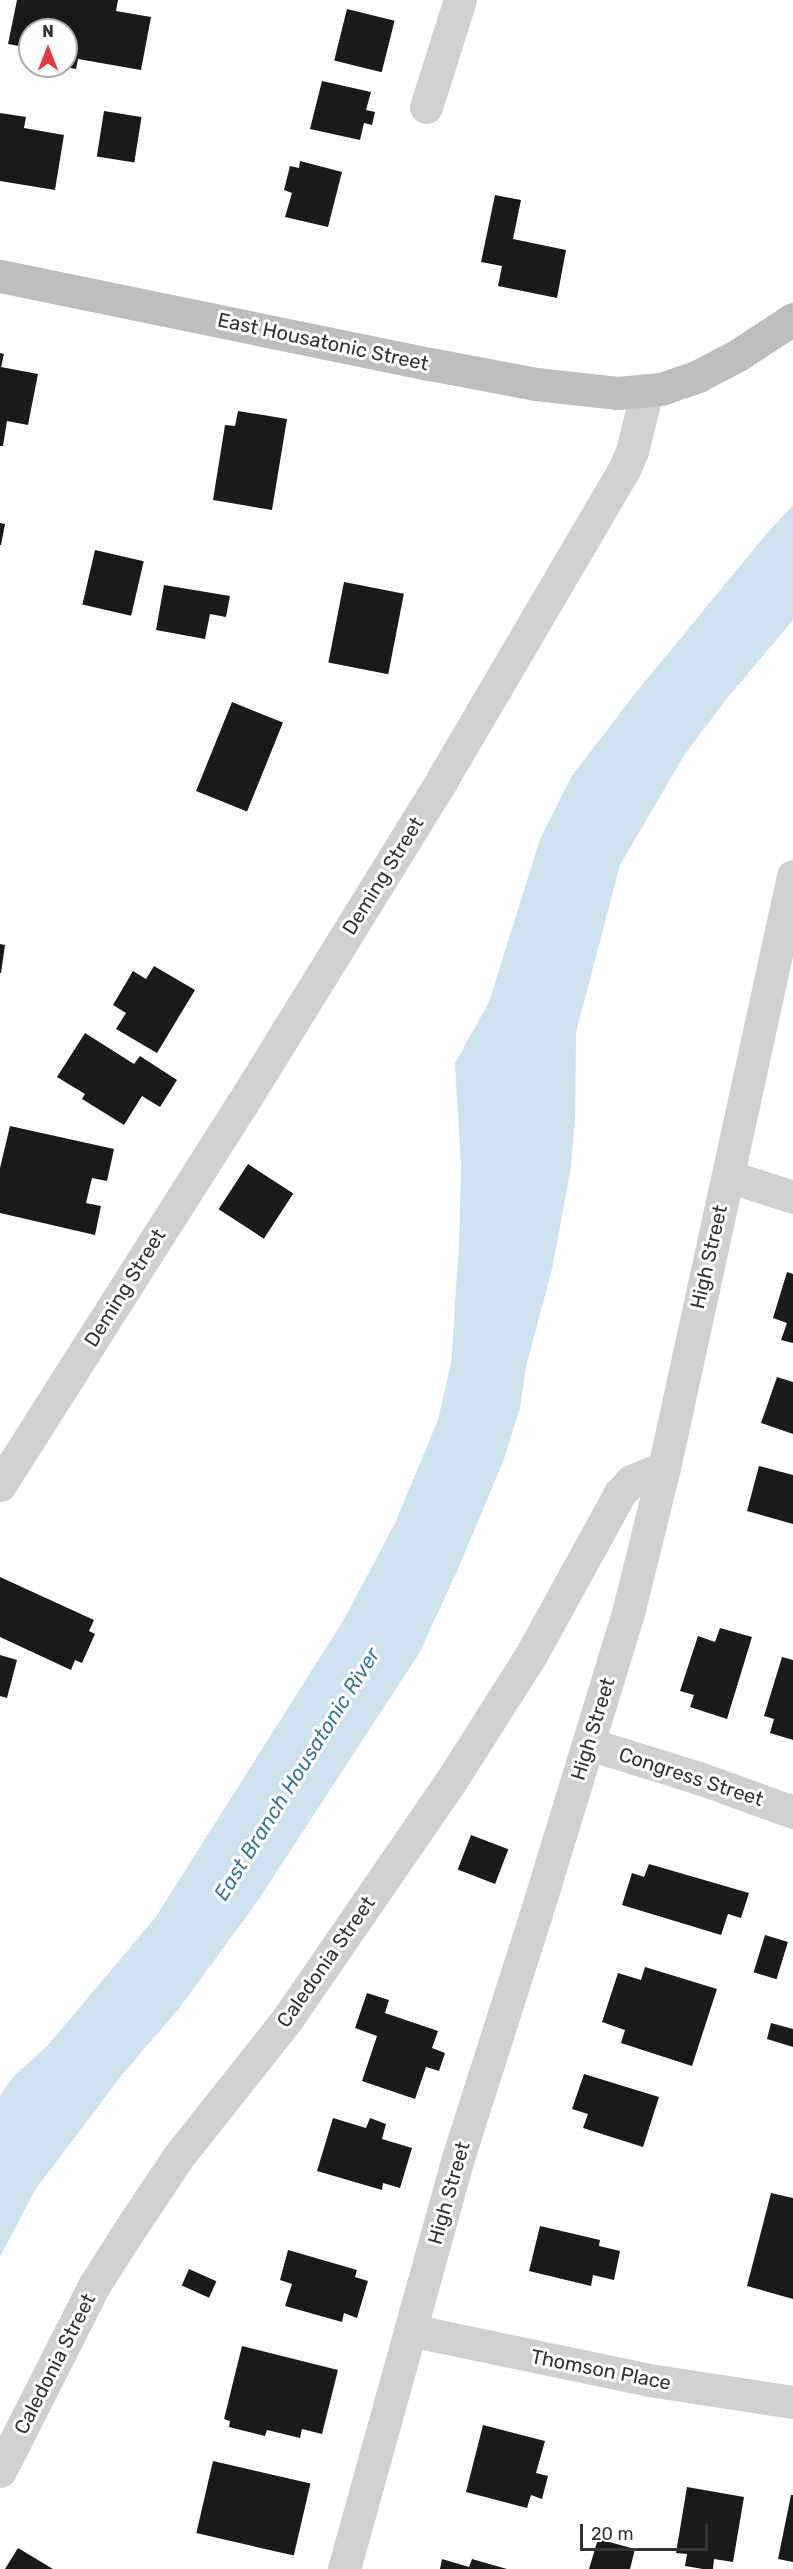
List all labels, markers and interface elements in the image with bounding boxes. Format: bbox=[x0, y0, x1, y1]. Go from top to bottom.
north arrow bbox=[18, 18, 78, 78]
text: N bbox=[42, 22, 54, 41]
street label: East Housatonic Street bbox=[215, 308, 431, 376]
street label: Deming Street bbox=[337, 813, 429, 939]
street label: High Street bbox=[685, 1203, 733, 1311]
street label: Deming Street bbox=[79, 1225, 171, 1351]
water label: East Branch Housatonic River bbox=[209, 1643, 385, 1905]
street label: High Street bbox=[566, 1675, 620, 1783]
street label: Congress Street bbox=[616, 1742, 766, 1812]
street label: Caledonia Street bbox=[272, 1892, 380, 2032]
street label: High Street bbox=[423, 2139, 475, 2247]
street label: Caledonia Street bbox=[9, 2290, 101, 2438]
street label: Thomson Place bbox=[529, 2345, 673, 2395]
scale bar bbox=[583, 2512, 710, 2550]
text: 20 m bbox=[591, 2523, 633, 2545]

